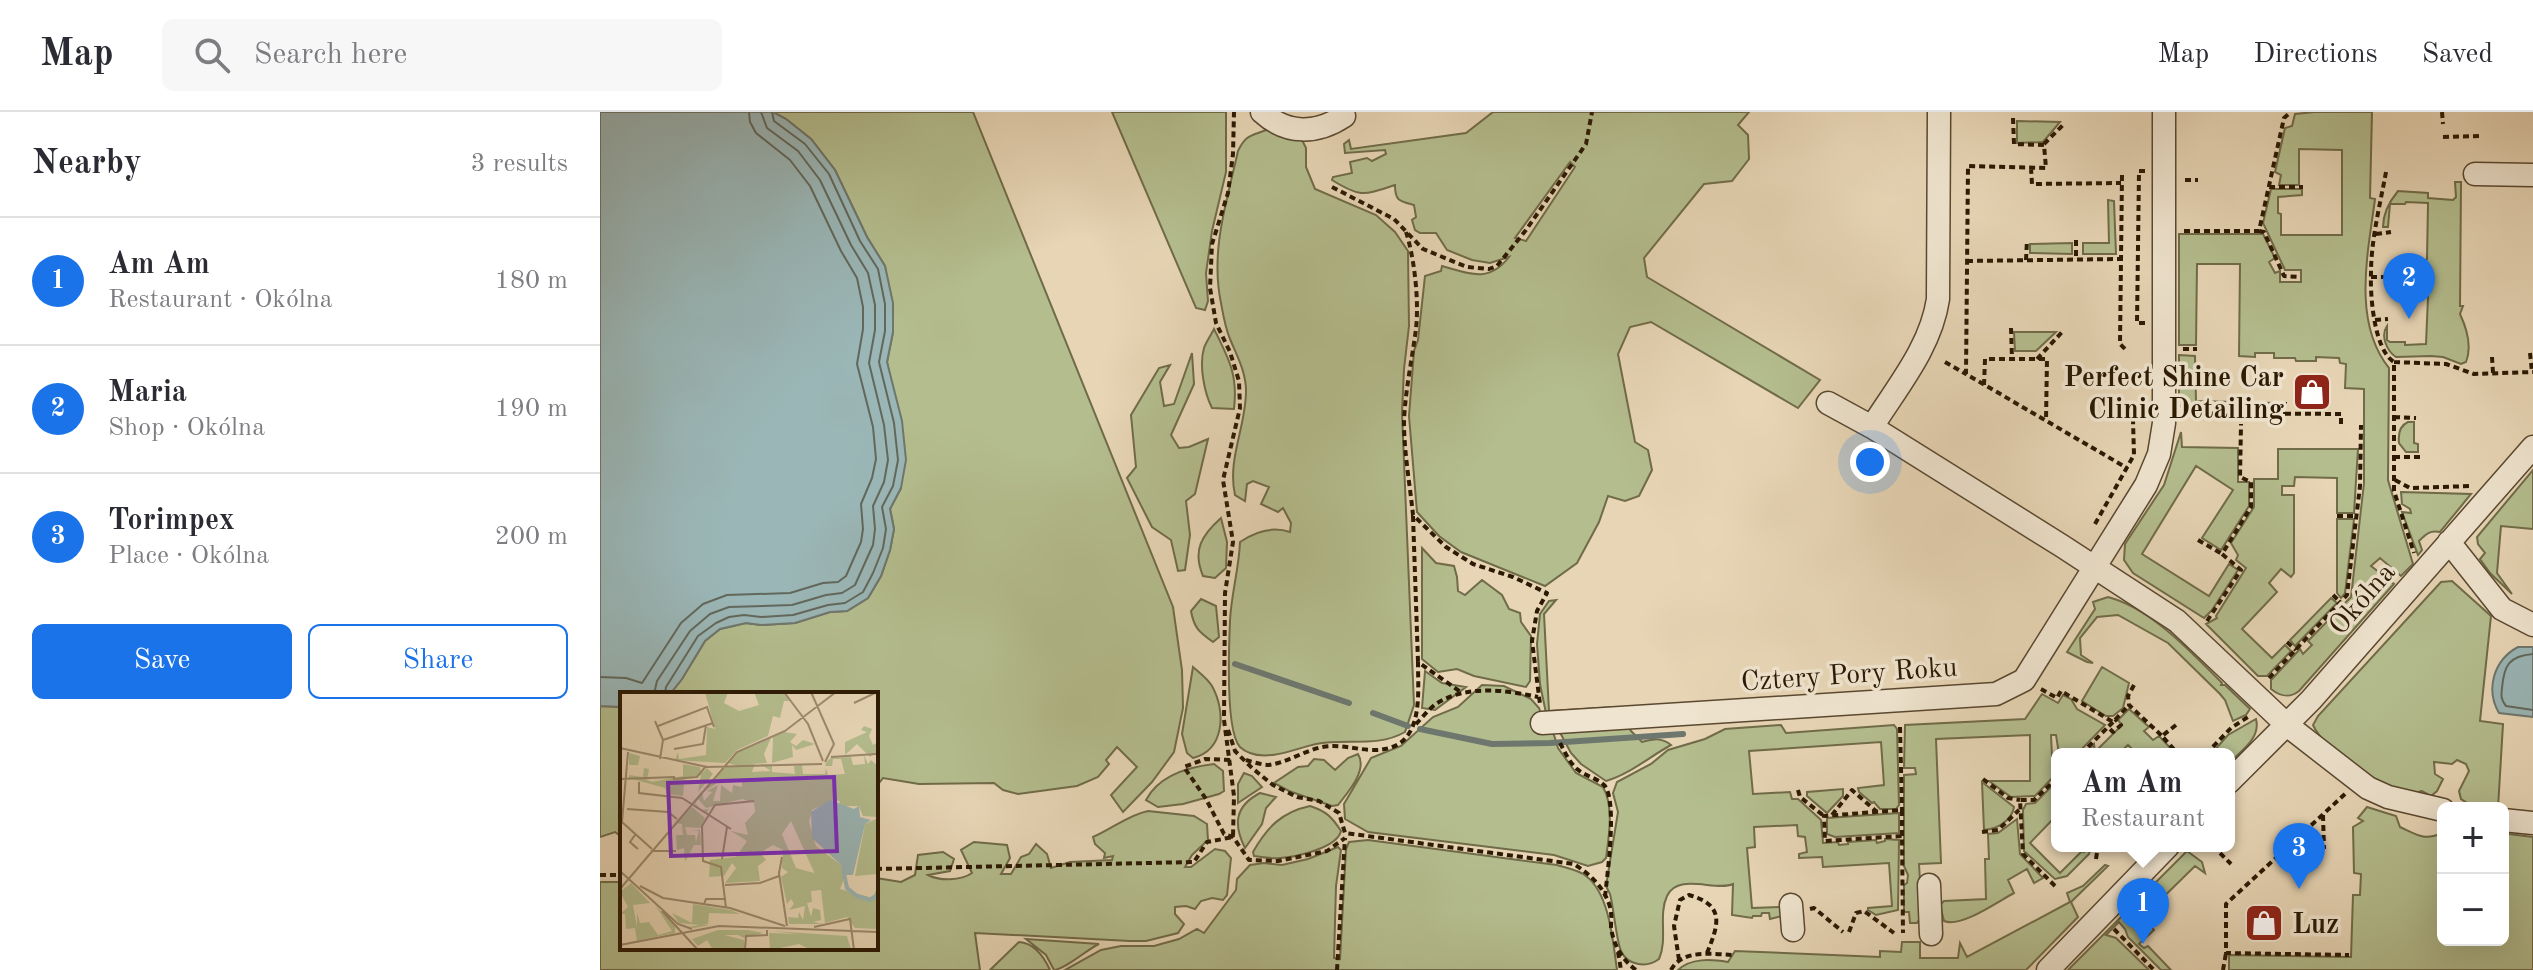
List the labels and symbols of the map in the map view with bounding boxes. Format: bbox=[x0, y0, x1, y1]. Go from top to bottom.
pin: 2 bbox=[2383, 253, 2435, 319]
place label: Perfect Shine Car Clinic Detailing bbox=[2063, 365, 2284, 425]
shop icon: Perfect Shine Car Clinic Detailing bbox=[2291, 371, 2333, 413]
your location bbox=[1850, 442, 1890, 482]
street label: Okólna bbox=[2325, 559, 2402, 641]
street label: Cztery Pory Roku bbox=[1740, 654, 1958, 698]
inset map bbox=[620, 692, 878, 950]
pin: 3 bbox=[2273, 823, 2325, 889]
pin: 1 bbox=[2117, 878, 2169, 944]
shop icon: Luz bbox=[2243, 902, 2285, 944]
place label: Luz bbox=[2292, 912, 2339, 940]

